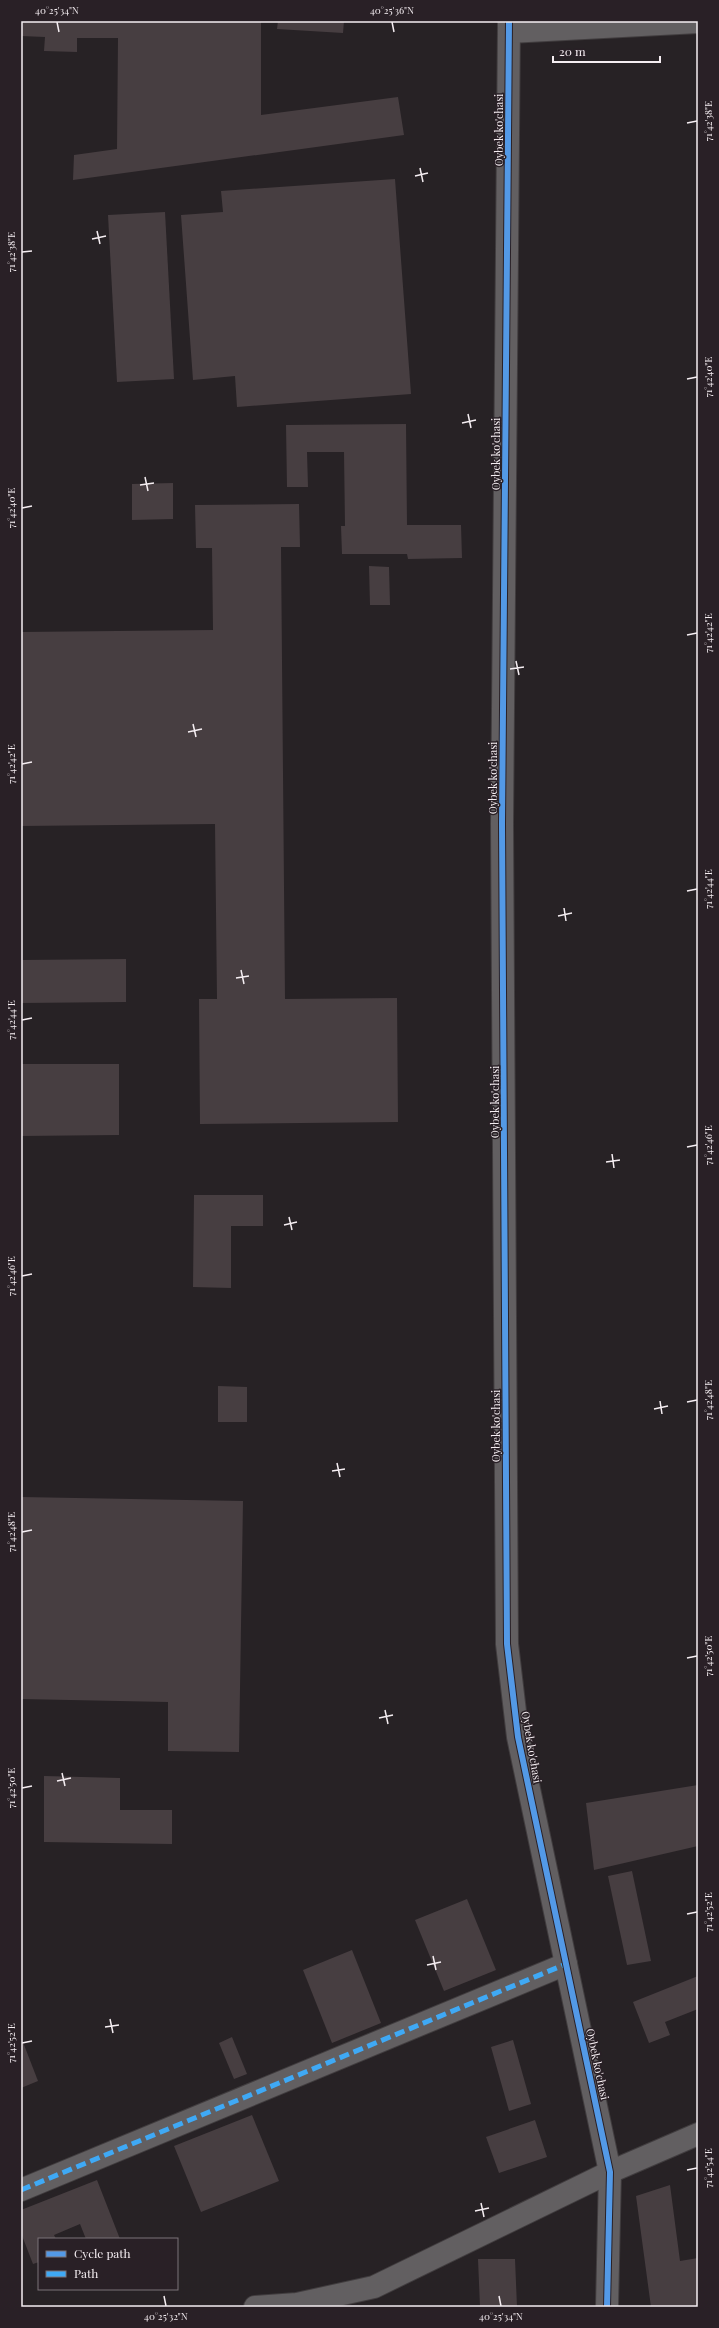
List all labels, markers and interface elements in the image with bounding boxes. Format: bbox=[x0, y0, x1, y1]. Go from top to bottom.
text: 40°25'34"N bbox=[35, 3, 79, 17]
text: 40°25'36"N bbox=[370, 3, 414, 17]
scale bar bbox=[553, 38, 660, 64]
text: 20 m bbox=[559, 43, 586, 59]
street label: Oybek ko'chasi bbox=[491, 94, 506, 166]
text: 71°42'38"E bbox=[701, 101, 715, 141]
text: 71°42'38"E bbox=[4, 232, 18, 272]
text: 71°42'40"E bbox=[701, 357, 715, 397]
street label: Oybek ko'chasi bbox=[488, 418, 503, 490]
text: 71°42'40"E bbox=[4, 488, 18, 528]
text: 71°42'42"E bbox=[701, 613, 715, 653]
street label: Oybek ko'chasi bbox=[485, 742, 500, 814]
text: 71°42'42"E bbox=[4, 744, 18, 784]
text: 71°42'44"E bbox=[701, 869, 715, 909]
text: 71°42'44"E bbox=[4, 1000, 18, 1040]
street label: Oybek ko'chasi bbox=[487, 1066, 502, 1138]
text: 71°42'46"E bbox=[701, 1125, 715, 1165]
text: 71°42'46"E bbox=[4, 1256, 18, 1296]
text: 71°42'48"E bbox=[701, 1380, 715, 1420]
street label: Oybek ko'chasi bbox=[488, 1390, 503, 1462]
text: 71°42'48"E bbox=[4, 1512, 18, 1552]
text: 71°42'50"E bbox=[701, 1636, 715, 1676]
street label: Oybek ko'chasi bbox=[518, 1710, 546, 1784]
text: 71°42'50"E bbox=[4, 1768, 18, 1808]
text: 71°42'52"E bbox=[701, 1892, 715, 1932]
text: 71°42'52"E bbox=[4, 2023, 18, 2063]
street label: Oybek ko'chasi bbox=[583, 2027, 613, 2101]
text: 71°42'54"E bbox=[701, 2148, 715, 2188]
legend bbox=[38, 2238, 178, 2290]
text: Cycle path bbox=[74, 2245, 131, 2261]
text: Path bbox=[74, 2265, 98, 2281]
text: 40°25'32"N bbox=[144, 2309, 188, 2323]
text: 40°25'34"N bbox=[479, 2309, 523, 2323]

